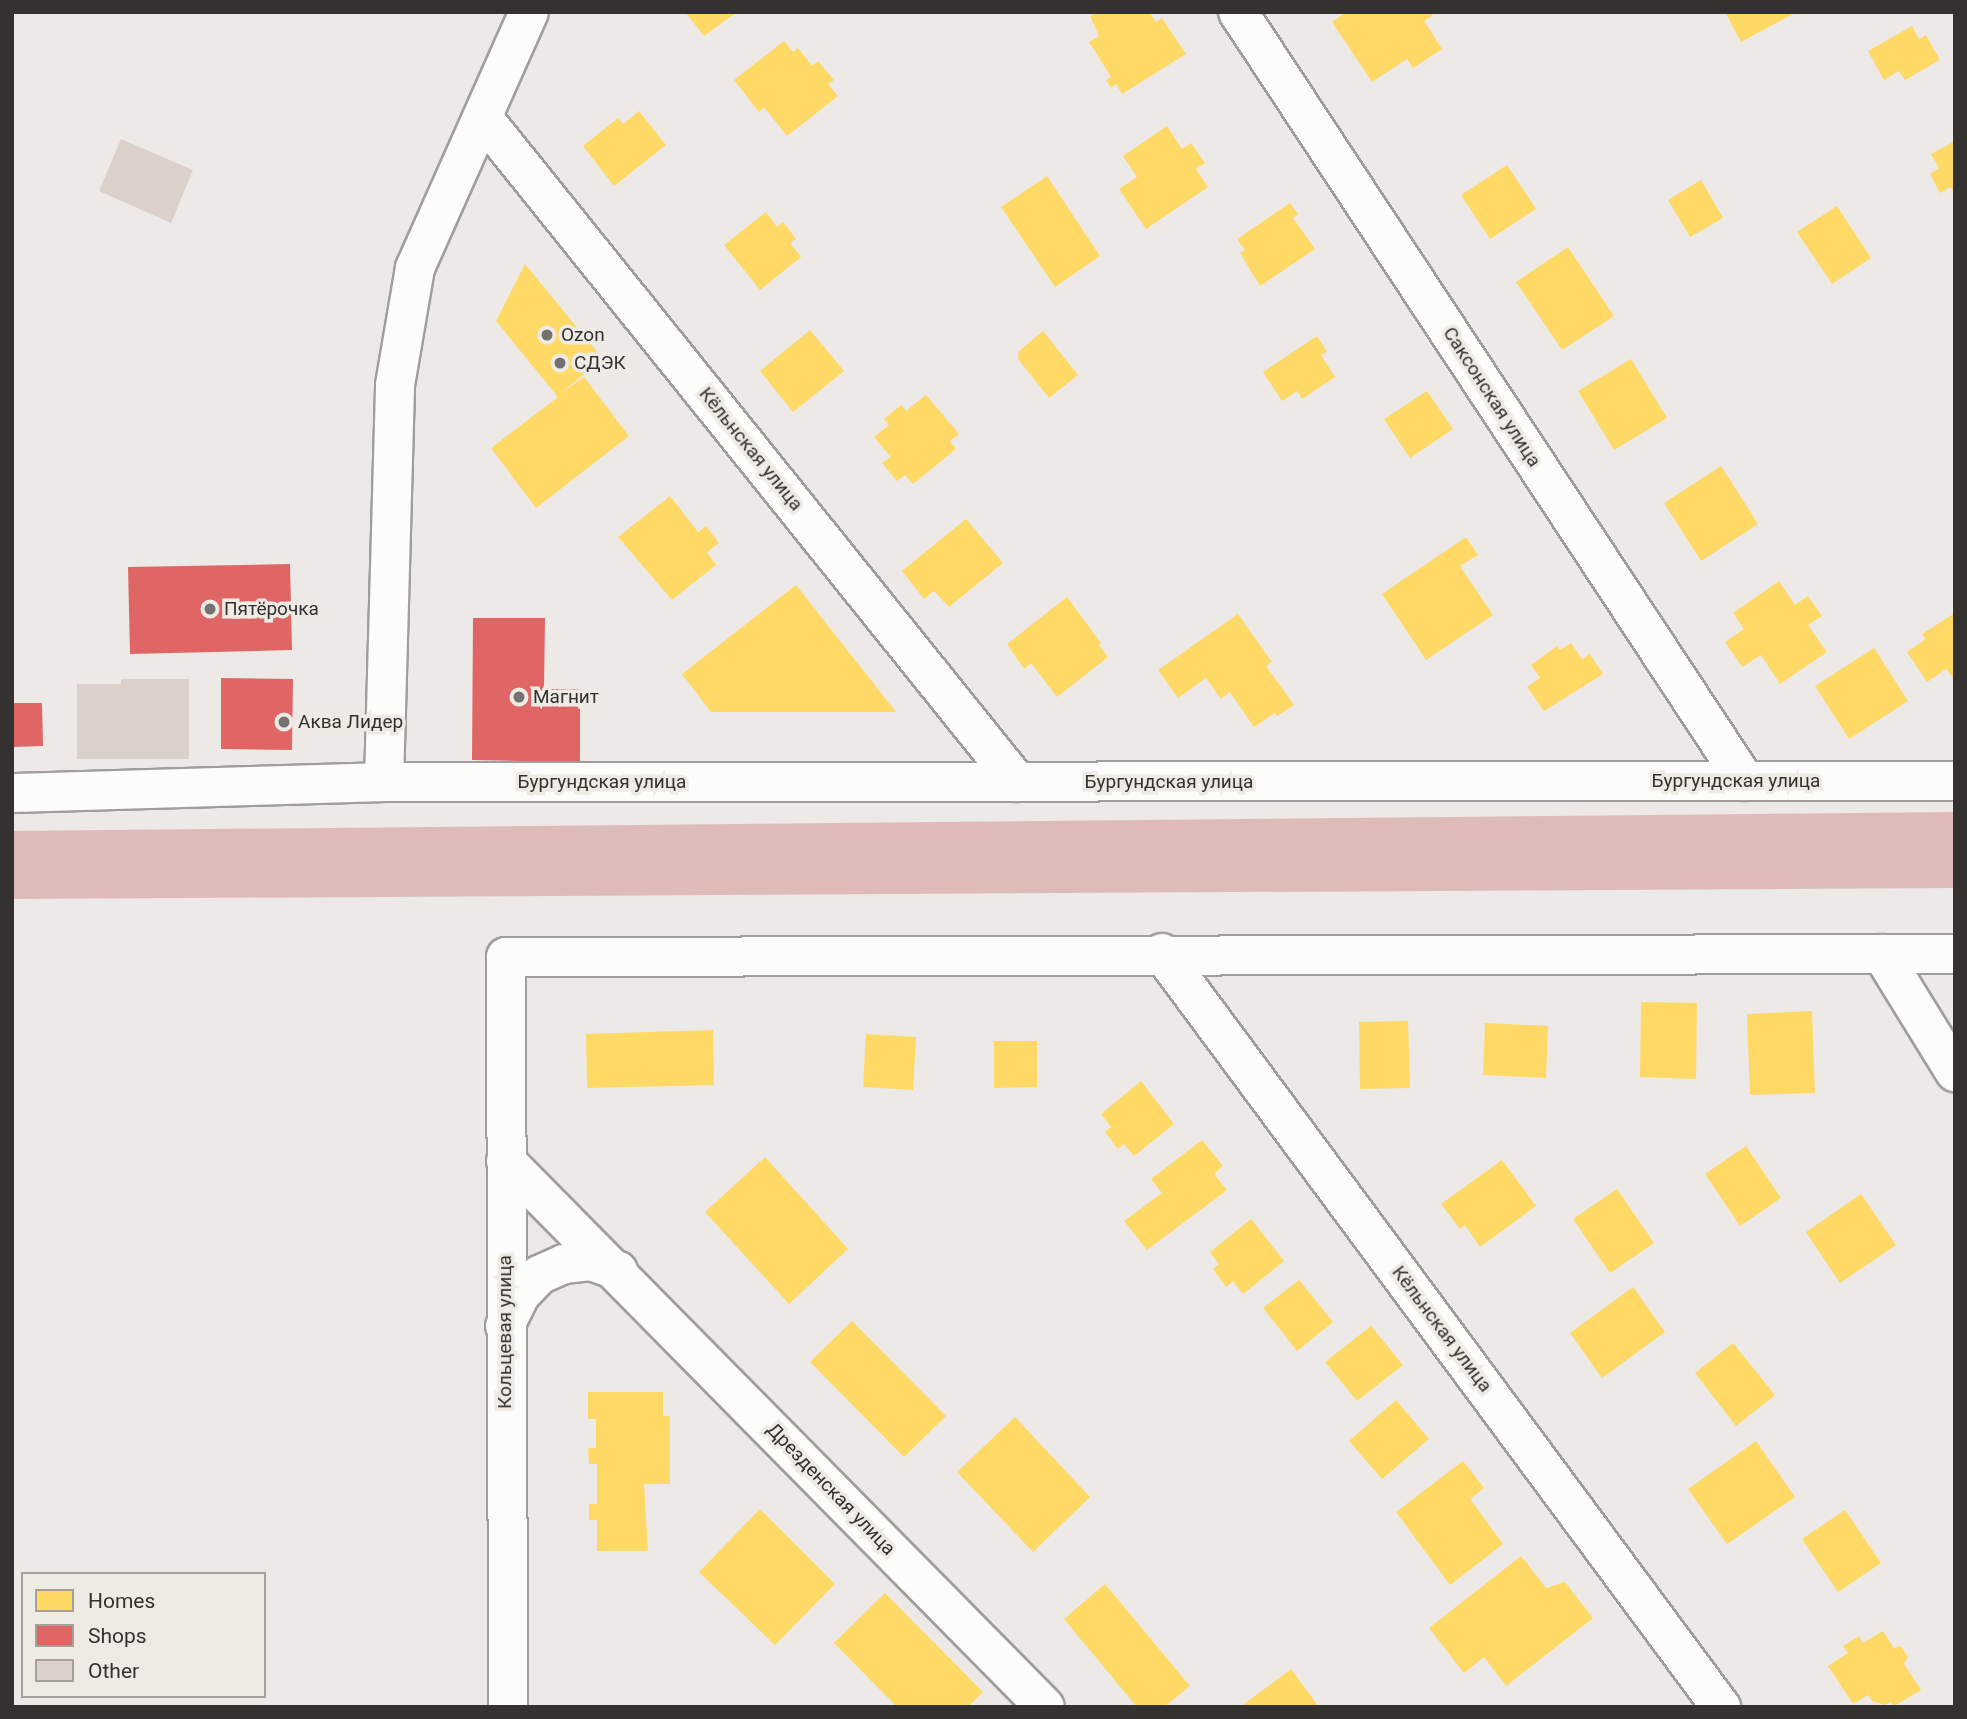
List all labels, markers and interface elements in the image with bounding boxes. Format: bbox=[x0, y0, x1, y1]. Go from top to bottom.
street label: Саксонская улица bbox=[1438, 323, 1546, 471]
place label: Ozon bbox=[561, 324, 605, 346]
marker: Ozon bbox=[539, 327, 555, 343]
place label: СДЭК bbox=[574, 352, 626, 374]
marker: СДЭК bbox=[552, 355, 568, 371]
street label: Кёльнская улица bbox=[694, 383, 808, 515]
place label: Пятёрочка bbox=[224, 598, 319, 620]
marker: Пятёрочка bbox=[202, 601, 218, 617]
place label: Магнит bbox=[533, 686, 599, 708]
marker: Магнит bbox=[511, 689, 527, 705]
place label: Аква Лидер bbox=[298, 711, 403, 733]
marker: Аква Лидер bbox=[276, 714, 292, 730]
street label: Бургундская улица bbox=[1652, 770, 1820, 792]
street label: Бургундская улица bbox=[518, 771, 686, 793]
street label: Бургундская улица bbox=[1085, 771, 1253, 793]
street label: Кольцевая улица bbox=[494, 1255, 516, 1409]
street label: Кёльнская улица bbox=[1387, 1261, 1497, 1397]
street label: Дрезденская улица bbox=[762, 1418, 900, 1560]
legend bbox=[21, 1572, 266, 1698]
text: Homes bbox=[88, 1589, 155, 1613]
text: Shops bbox=[88, 1624, 147, 1648]
text: Other bbox=[88, 1659, 139, 1683]

